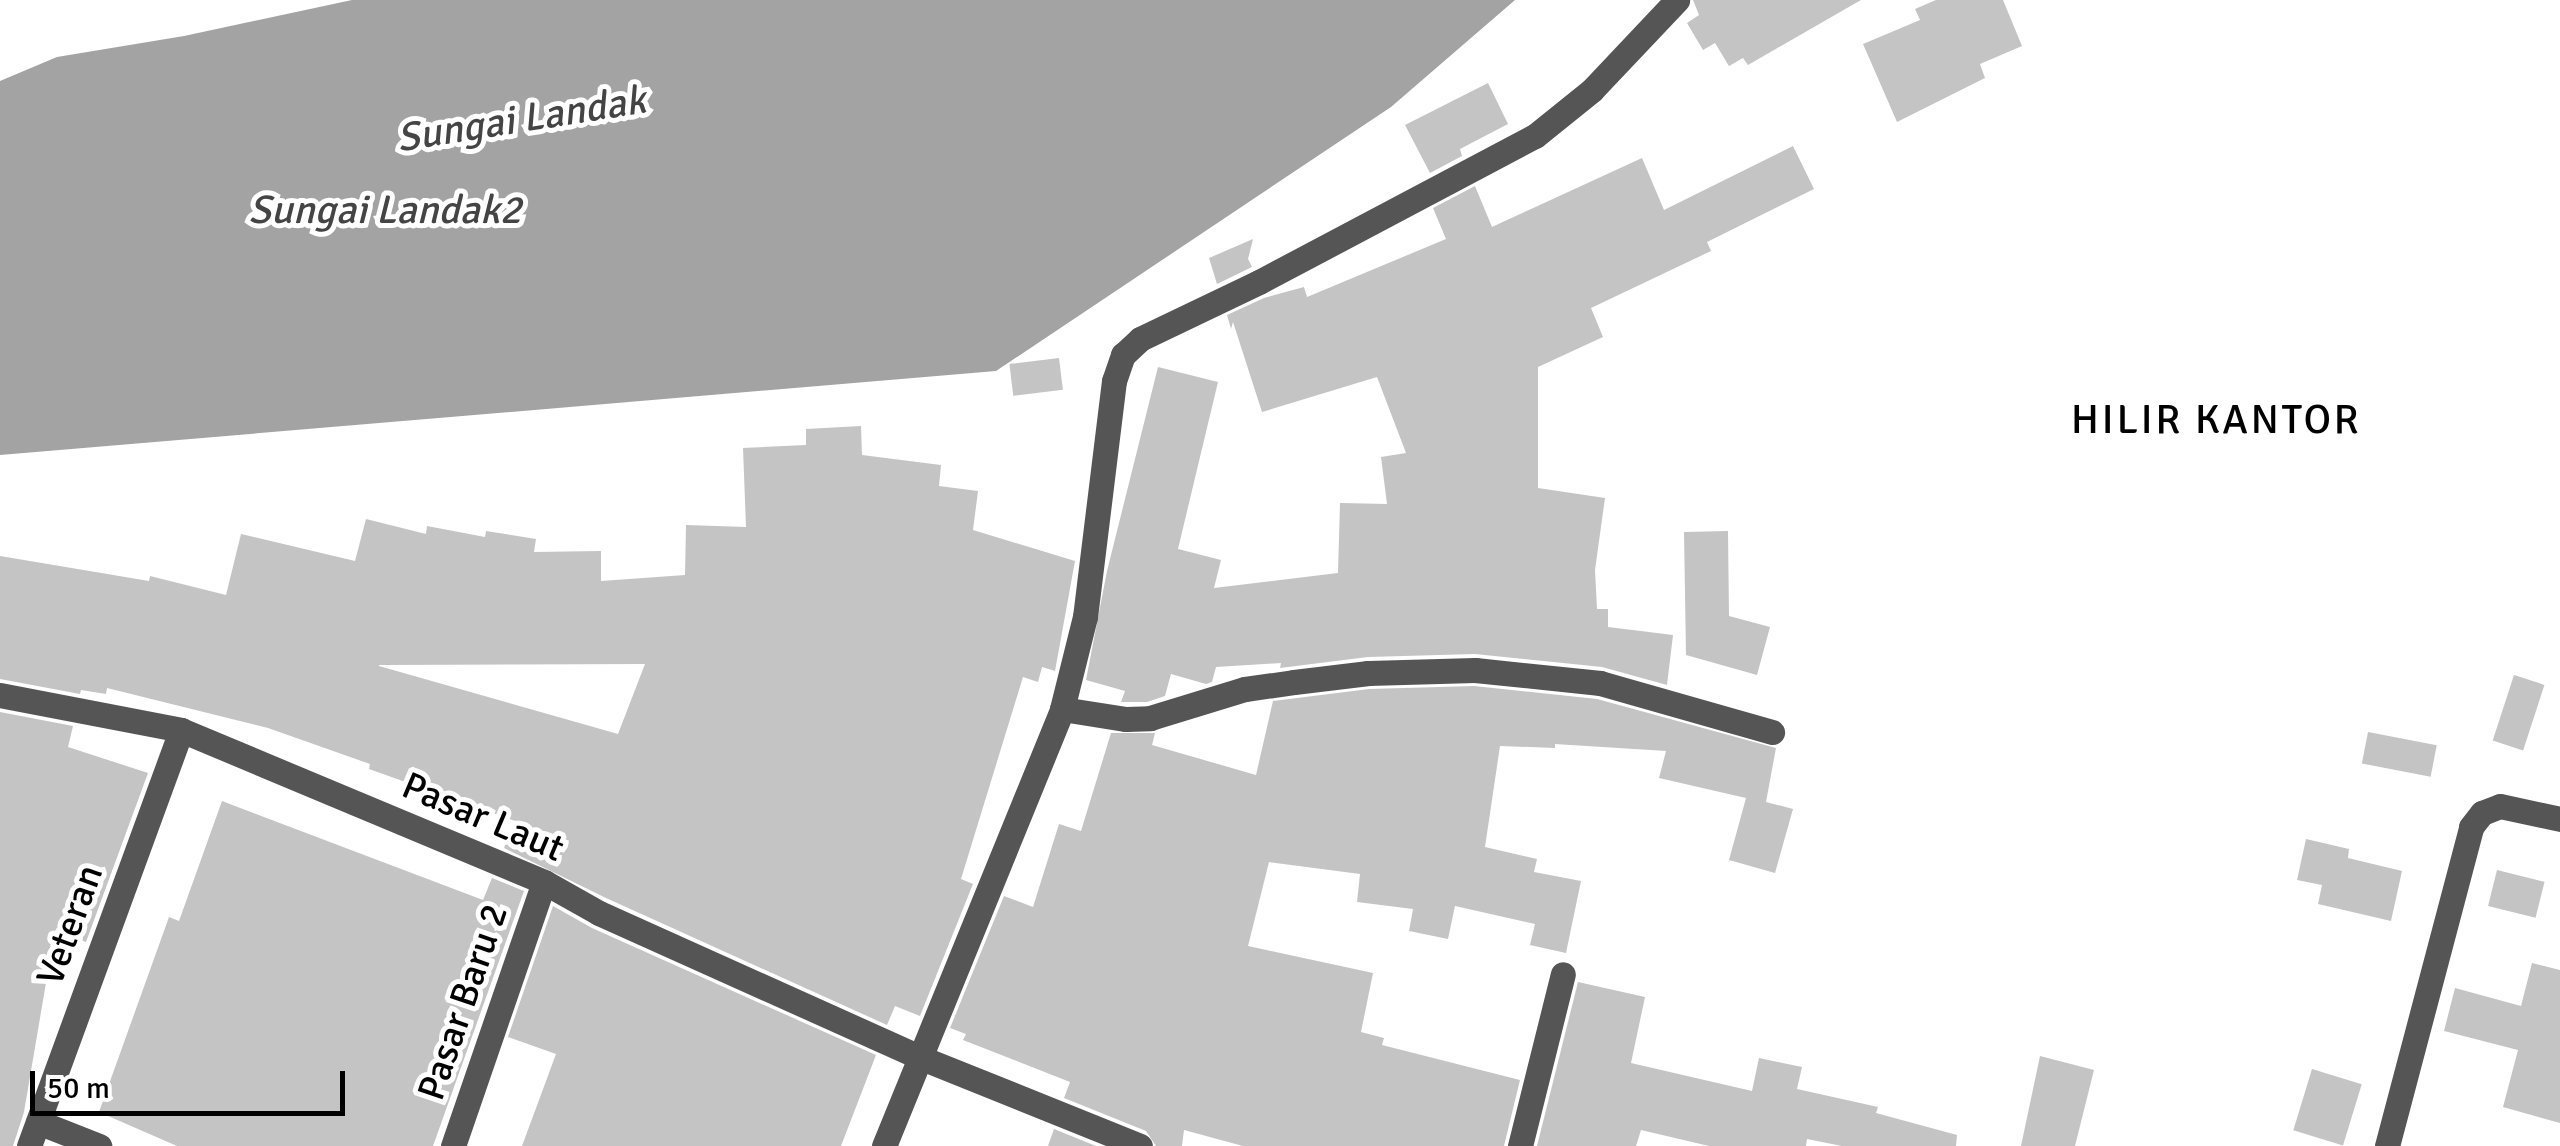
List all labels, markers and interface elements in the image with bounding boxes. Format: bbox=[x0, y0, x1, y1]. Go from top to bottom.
water label: Sungai Landak bbox=[393, 76, 649, 162]
water label: Sungai Landak2 bbox=[249, 186, 521, 234]
district label: HILIR KANTOR bbox=[2071, 395, 2361, 445]
street label: Pasar Laut bbox=[395, 763, 571, 871]
street label: Veteran bbox=[27, 859, 113, 991]
street label: Pasar Baru 2 bbox=[408, 898, 518, 1106]
scale bar bbox=[35, 1051, 350, 1113]
text: 50 m bbox=[47, 1070, 110, 1107]

